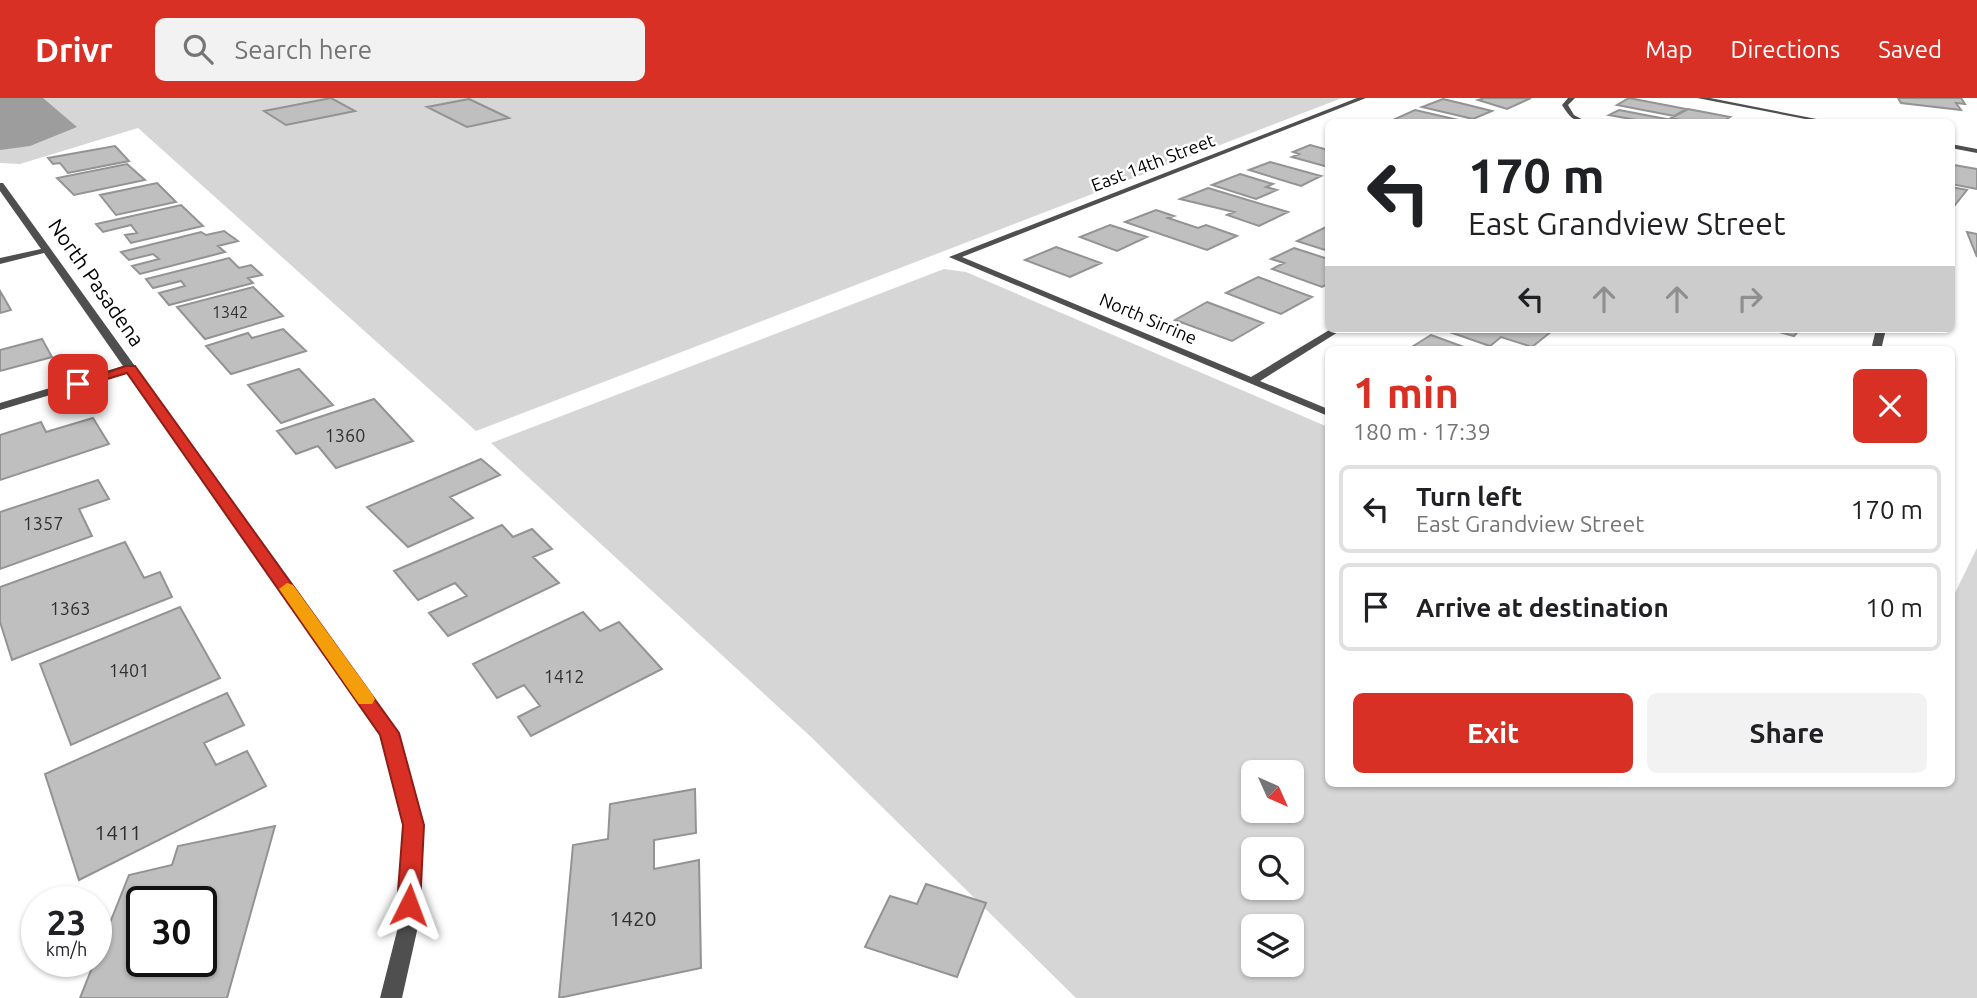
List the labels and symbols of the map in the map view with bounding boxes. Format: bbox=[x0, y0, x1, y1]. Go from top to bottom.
street label: East 14th Street bbox=[1088, 129, 1217, 195]
street label: North Pasadena bbox=[44, 214, 150, 351]
street label: North Sirrine bbox=[1097, 289, 1200, 348]
house number: 1342 bbox=[212, 303, 248, 321]
pin bbox=[48, 354, 108, 414]
house number: 1360 bbox=[325, 425, 365, 445]
house number: 1357 bbox=[23, 513, 63, 533]
house number: 1363 bbox=[50, 598, 90, 618]
house number: 1401 bbox=[109, 660, 149, 680]
house number: 1412 bbox=[544, 666, 584, 686]
north arrow bbox=[1241, 760, 1304, 822]
house number: 1411 bbox=[94, 820, 142, 844]
position arrow bbox=[372, 868, 446, 942]
speed limit sign: 30 bbox=[126, 886, 217, 977]
house number: 1420 bbox=[609, 906, 657, 930]

